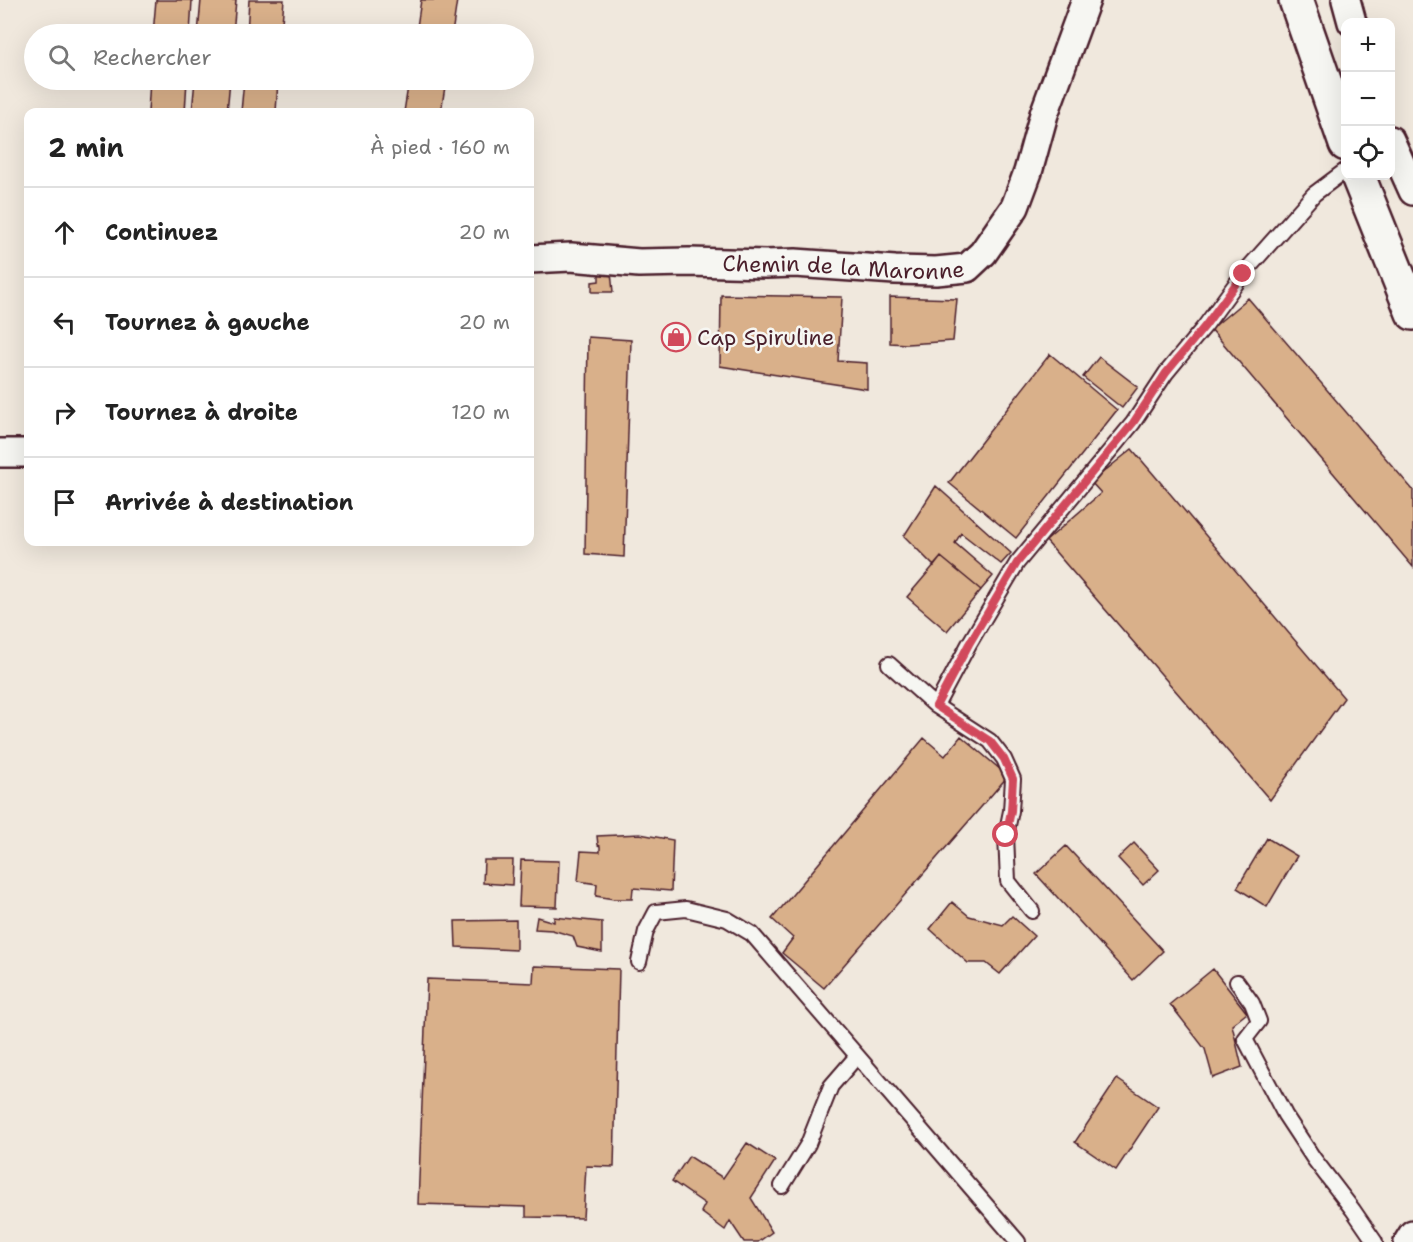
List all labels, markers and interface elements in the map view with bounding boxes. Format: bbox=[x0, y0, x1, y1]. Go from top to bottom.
map controls bbox=[1341, 18, 1395, 180]
button: + bbox=[1341, 18, 1395, 72]
search box bbox=[24, 24, 534, 90]
icon: search bbox=[45, 41, 78, 74]
text: Rechercher bbox=[93, 43, 212, 72]
button: − bbox=[1341, 72, 1395, 126]
button: locate bbox=[1341, 126, 1395, 180]
text: 2 min bbox=[48, 130, 124, 165]
text: À pied · 160 m bbox=[370, 134, 510, 160]
icon: ahead bbox=[48, 216, 81, 249]
text: Continuez bbox=[105, 218, 218, 247]
text: 20 m bbox=[459, 219, 510, 245]
street label: Chemin de la Maronne bbox=[722, 249, 966, 286]
route end bbox=[1229, 260, 1255, 286]
icon: left bbox=[48, 306, 81, 339]
text: Tournez à gauche bbox=[105, 308, 310, 337]
text: 20 m bbox=[459, 309, 510, 335]
shop icon: Cap Spiruline bbox=[660, 321, 692, 353]
place label: Cap Spiruline bbox=[697, 323, 834, 352]
icon: right bbox=[48, 396, 81, 429]
text: Tournez à droite bbox=[105, 398, 298, 427]
text: 120 m bbox=[451, 399, 510, 425]
icon: arrive bbox=[48, 486, 81, 519]
text: Arrivée à destination bbox=[105, 488, 353, 517]
route start bbox=[992, 821, 1018, 847]

